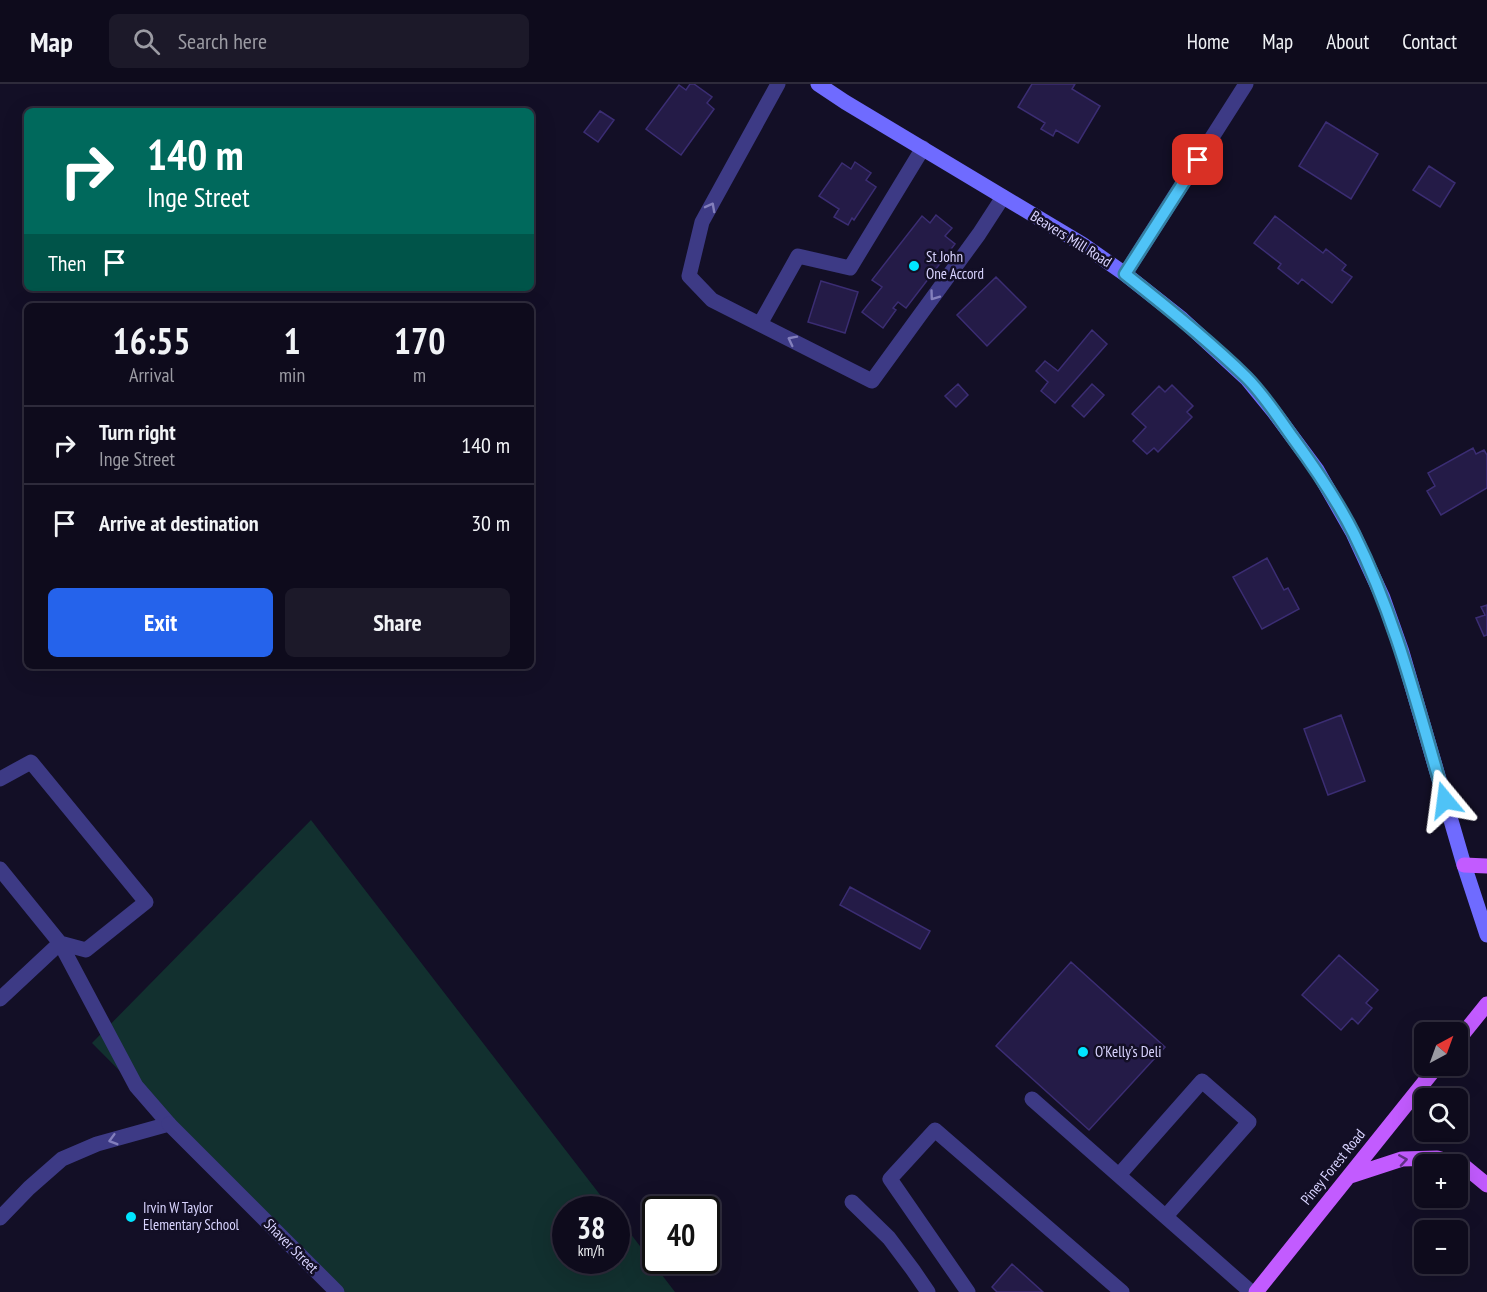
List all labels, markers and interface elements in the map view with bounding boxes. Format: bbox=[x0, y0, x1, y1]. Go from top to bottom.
search box bbox=[109, 14, 529, 68]
text: Map bbox=[30, 23, 73, 60]
icon: search bbox=[130, 25, 163, 58]
text: Search here bbox=[178, 27, 267, 55]
text: Home bbox=[1187, 28, 1229, 55]
text: Map bbox=[1262, 28, 1293, 55]
text: About bbox=[1326, 28, 1369, 55]
text: Contact bbox=[1402, 28, 1457, 55]
text: 140 m bbox=[147, 127, 244, 182]
icon: right bbox=[48, 132, 126, 210]
pin bbox=[1172, 134, 1223, 185]
icon: arrive bbox=[1181, 143, 1214, 176]
text: Inge Street bbox=[147, 180, 250, 214]
one-way arrow bbox=[704, 203, 715, 213]
street label: Beavers Mill Road bbox=[1027, 206, 1115, 271]
icon: arrive bbox=[98, 246, 131, 279]
place label: St John One Accord bbox=[926, 247, 984, 283]
text: Then bbox=[48, 249, 86, 277]
marker: St John One Accord bbox=[907, 259, 921, 273]
one-way arrow bbox=[930, 290, 941, 301]
text: 16:55 bbox=[113, 317, 190, 364]
text: 1 bbox=[283, 317, 301, 364]
text: 170 bbox=[394, 317, 445, 364]
one-way arrow bbox=[787, 336, 798, 348]
text: Arrival bbox=[129, 362, 174, 388]
text: min bbox=[279, 362, 305, 388]
text: m bbox=[413, 362, 426, 388]
text: Turn right bbox=[99, 418, 176, 446]
icon: right bbox=[48, 429, 81, 462]
text: 140 m bbox=[461, 431, 510, 459]
text: Inge Street bbox=[99, 446, 175, 472]
icon: arrive bbox=[48, 507, 81, 540]
text: Arrive at destination bbox=[99, 509, 259, 537]
text: 30 m bbox=[471, 509, 510, 537]
button: Exit bbox=[48, 588, 273, 657]
button: Share bbox=[285, 588, 510, 657]
position arrow bbox=[1413, 768, 1477, 832]
north arrow bbox=[1414, 1022, 1468, 1076]
map controls bbox=[1414, 1022, 1468, 1274]
place label: O’Kelly’s Deli bbox=[1095, 1042, 1162, 1061]
marker: O’Kelly’s Deli bbox=[1076, 1045, 1090, 1059]
button: search bbox=[1414, 1088, 1468, 1142]
street label: Piney Forest Road bbox=[1296, 1125, 1369, 1208]
one-way arrow bbox=[108, 1133, 119, 1145]
one-way arrow bbox=[1398, 1154, 1408, 1167]
button: + bbox=[1414, 1154, 1468, 1208]
speed limit sign: 40 bbox=[642, 1196, 720, 1274]
place label: Irvin W Taylor Elementary School bbox=[143, 1198, 240, 1234]
text: 38 bbox=[577, 1208, 605, 1247]
marker: Irvin W Taylor Elementary School bbox=[124, 1210, 138, 1224]
street label: Shaver Street bbox=[260, 1214, 323, 1277]
button: − bbox=[1414, 1220, 1468, 1274]
text: km/h bbox=[578, 1241, 604, 1260]

